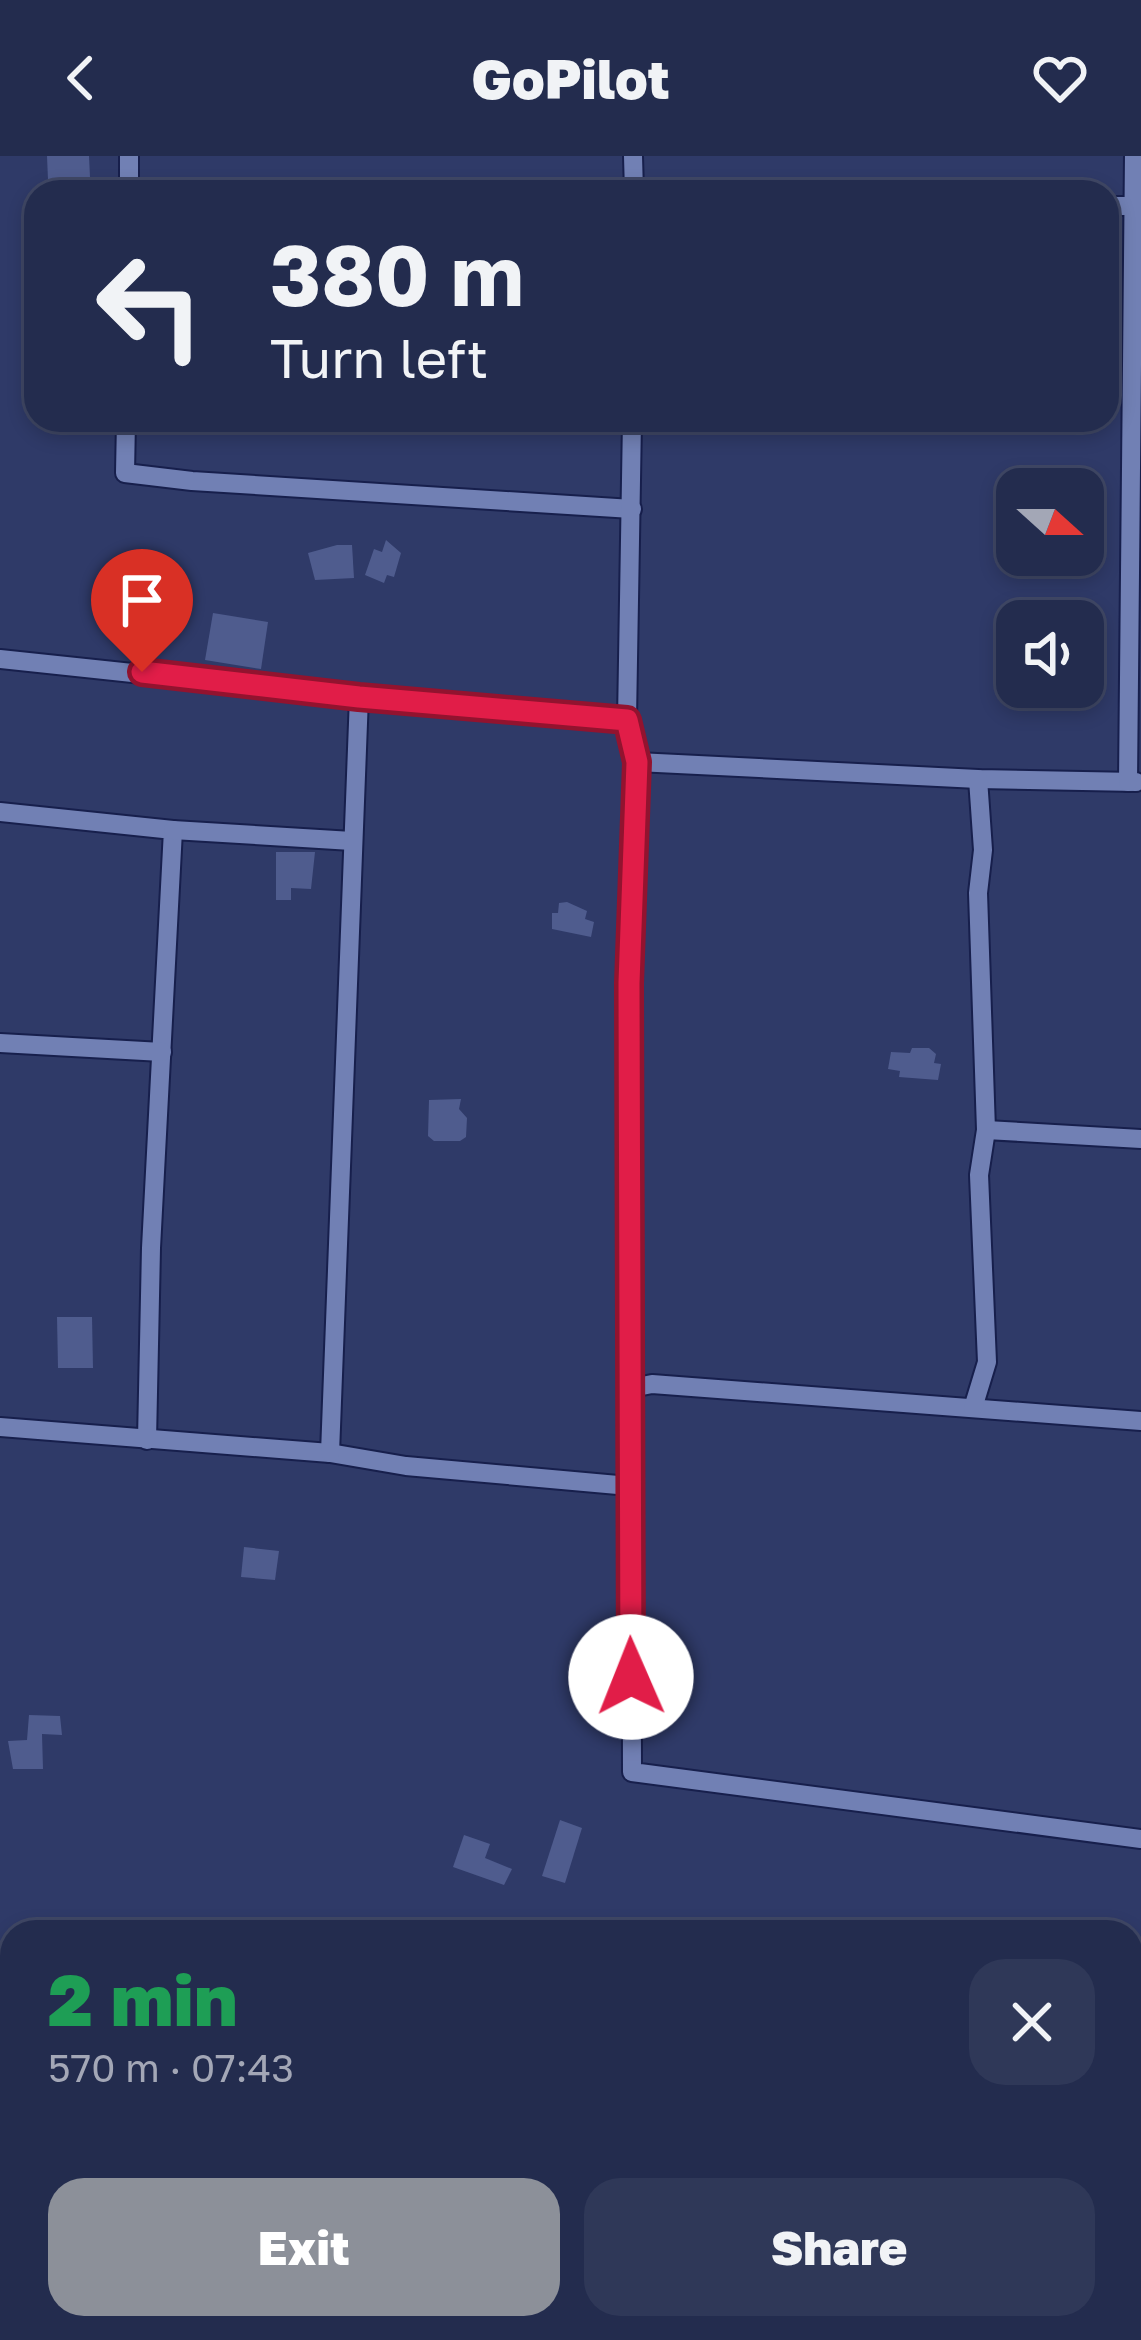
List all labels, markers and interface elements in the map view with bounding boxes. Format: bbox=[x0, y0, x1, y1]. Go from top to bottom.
icon: back bbox=[48, 45, 114, 111]
icon: heart bbox=[1027, 45, 1093, 111]
text: GoPilot bbox=[471, 46, 670, 111]
text: 380 m bbox=[270, 224, 524, 324]
icon: left bbox=[72, 228, 228, 384]
text: Turn left bbox=[270, 325, 488, 390]
north arrow bbox=[996, 468, 1104, 576]
map controls bbox=[996, 468, 1104, 708]
pin bbox=[91, 549, 193, 672]
icon: arrive bbox=[109, 567, 175, 633]
button: sound bbox=[996, 600, 1104, 708]
position arrow bbox=[568, 1614, 694, 1740]
text: 2 min bbox=[48, 1955, 238, 2042]
button: close bbox=[969, 1959, 1095, 2085]
text: 570 m · 07:43 bbox=[48, 2044, 294, 2091]
button: Exit bbox=[48, 2178, 560, 2316]
button: Share bbox=[584, 2178, 1095, 2316]

